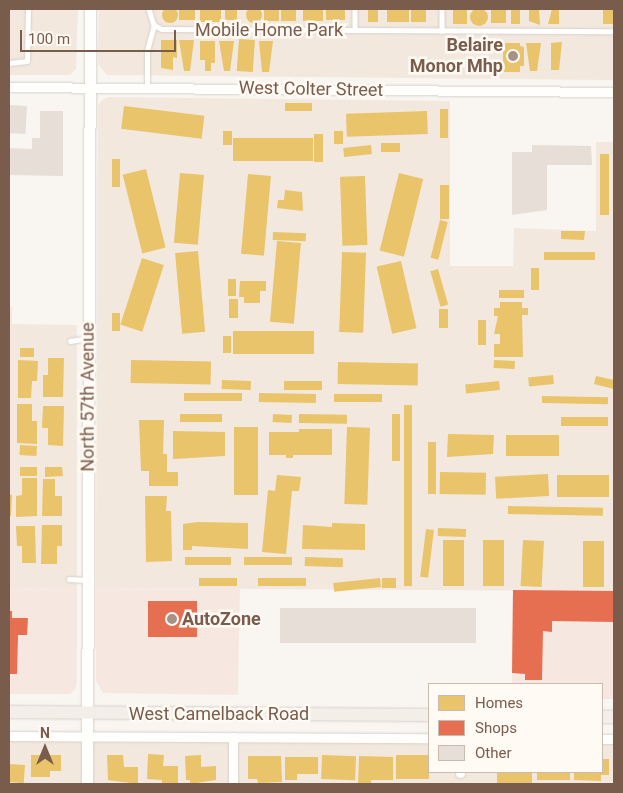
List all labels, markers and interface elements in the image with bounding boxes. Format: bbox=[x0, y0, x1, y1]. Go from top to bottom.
street label: Mobile Home Park bbox=[195, 19, 343, 41]
scale bar bbox=[22, 20, 179, 52]
text: 100 m bbox=[28, 30, 70, 48]
place label: Belaire Monor Mhp bbox=[410, 35, 503, 78]
marker: Belaire Monor Mhp bbox=[507, 50, 519, 62]
street label: West Colter Street bbox=[238, 77, 384, 101]
street label: North 57th Avenue bbox=[77, 322, 99, 472]
place label: AutoZone bbox=[182, 608, 261, 630]
marker: AutoZone bbox=[166, 613, 178, 625]
legend bbox=[428, 683, 603, 773]
text: Homes bbox=[475, 694, 523, 712]
street label: West Camelback Road bbox=[129, 703, 309, 725]
text: Shops bbox=[475, 719, 517, 737]
north arrow bbox=[20, 723, 70, 773]
text: N bbox=[40, 725, 50, 741]
text: Other bbox=[475, 744, 512, 762]

